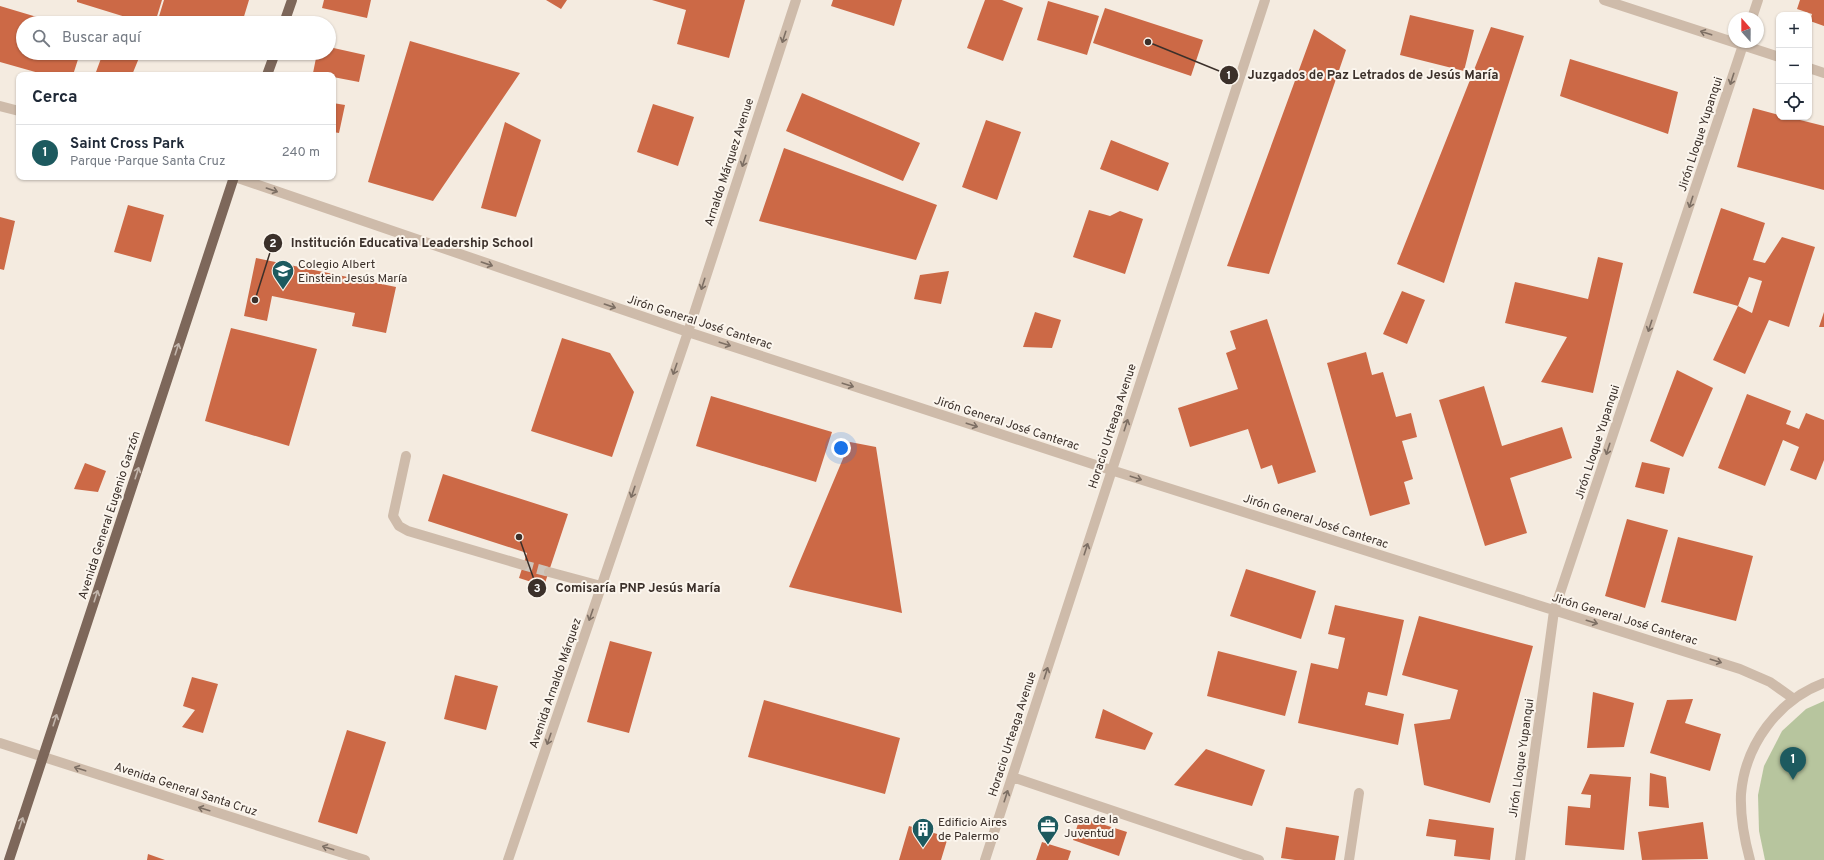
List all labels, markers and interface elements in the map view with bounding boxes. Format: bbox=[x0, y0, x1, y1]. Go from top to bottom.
north arrow bbox=[1728, 12, 1764, 48]
map controls bbox=[1776, 12, 1812, 120]
button: + bbox=[1776, 12, 1812, 48]
search box bbox=[16, 16, 336, 60]
icon: search bbox=[30, 27, 52, 49]
text: Buscar aquí bbox=[62, 29, 141, 48]
one-way arrow bbox=[1700, 29, 1713, 36]
one-way arrow bbox=[780, 30, 787, 43]
button: − bbox=[1776, 48, 1812, 84]
callout: Juzgados de Paz Letrados de Jesús María bbox=[1219, 62, 1506, 87]
text: 1 bbox=[1227, 68, 1231, 84]
text: Juzgados de Paz Letrados de Jesús María bbox=[1248, 68, 1498, 84]
one-way arrow bbox=[1728, 72, 1735, 85]
street label: Jirón Lloque Yupanqui bbox=[1675, 75, 1727, 194]
button: locate bbox=[1776, 84, 1812, 120]
text: Cerca bbox=[32, 87, 78, 109]
street label: Arnaldo Márquez Avenue bbox=[702, 96, 758, 228]
text: Saint Cross Park bbox=[70, 135, 185, 154]
text: 1 bbox=[42, 145, 48, 161]
text: 240 m bbox=[282, 145, 320, 161]
text: Parque · Parque Santa Cruz bbox=[70, 154, 225, 170]
one-way arrow bbox=[739, 154, 747, 166]
one-way arrow bbox=[265, 186, 277, 194]
one-way arrow bbox=[1686, 196, 1694, 208]
callout: Institución Educativa Leadership School bbox=[263, 230, 541, 255]
text: 2 bbox=[269, 236, 277, 252]
text: Institución Educativa Leadership School bbox=[291, 236, 533, 252]
place label: Colegio Albert Einstein Jesús María bbox=[298, 257, 407, 287]
school or university icon: Colegio Albert Einstein Jesús María bbox=[270, 258, 296, 291]
one-way arrow bbox=[481, 260, 493, 268]
one-way arrow bbox=[699, 278, 706, 291]
street label: Jirón General José Canterac bbox=[625, 292, 774, 354]
one-way arrow bbox=[604, 303, 617, 310]
one-way arrow bbox=[1645, 319, 1653, 331]
one-way arrow bbox=[718, 341, 730, 349]
one-way arrow bbox=[174, 344, 182, 356]
street label: Horacio Urteaga Avenue bbox=[1085, 362, 1141, 491]
one-way arrow bbox=[671, 363, 678, 376]
one-way arrow bbox=[842, 381, 854, 389]
street label: Jirón Lloque Yupanqui bbox=[1572, 383, 1624, 502]
street label: Jirón General José Canterac bbox=[932, 393, 1081, 455]
one-way arrow bbox=[1123, 419, 1130, 432]
one-way arrow bbox=[965, 422, 978, 429]
street label: Avenida General Eugenio Garzón bbox=[75, 429, 145, 602]
your location bbox=[831, 438, 851, 458]
one-way arrow bbox=[1604, 443, 1612, 455]
one-way arrow bbox=[134, 467, 141, 480]
one-way arrow bbox=[1129, 475, 1142, 482]
one-way arrow bbox=[629, 486, 636, 499]
street label: Jirón General José Canterac bbox=[1241, 491, 1390, 553]
one-way arrow bbox=[1083, 543, 1090, 556]
callout: Comisaría PNP Jesús María bbox=[527, 575, 728, 600]
text: 3 bbox=[533, 581, 541, 597]
text: Comisaría PNP Jesús María bbox=[555, 581, 721, 597]
one-way arrow bbox=[93, 590, 100, 603]
street label: Jirón General José Canterac bbox=[1550, 590, 1700, 650]
one-way arrow bbox=[587, 609, 595, 621]
street label: Avenida Arnaldo Márquez bbox=[526, 616, 586, 751]
one-way arrow bbox=[1585, 619, 1598, 626]
one-way arrow bbox=[1709, 658, 1722, 665]
one-way arrow bbox=[1043, 666, 1050, 679]
street label: Horacio Urteaga Avenue bbox=[985, 670, 1041, 799]
street label: Jirón Lloque Yupanqui bbox=[1506, 698, 1538, 819]
one-way arrow bbox=[52, 714, 60, 726]
one-way arrow bbox=[545, 732, 553, 744]
pin: 1 bbox=[1780, 747, 1806, 780]
street label: Avenida General Santa Cruz bbox=[112, 759, 259, 821]
one-way arrow bbox=[74, 765, 87, 772]
one-way arrow bbox=[1003, 790, 1010, 803]
one-way arrow bbox=[197, 805, 210, 812]
place label: Casa de la Juventud bbox=[1064, 812, 1118, 842]
office icon: Casa de la Juventud bbox=[1035, 813, 1061, 846]
place label: Edificio Aires de Palermo bbox=[938, 815, 1007, 845]
building icon: Edificio Aires de Palermo bbox=[910, 816, 936, 849]
one-way arrow bbox=[18, 817, 26, 829]
one-way arrow bbox=[321, 844, 334, 851]

